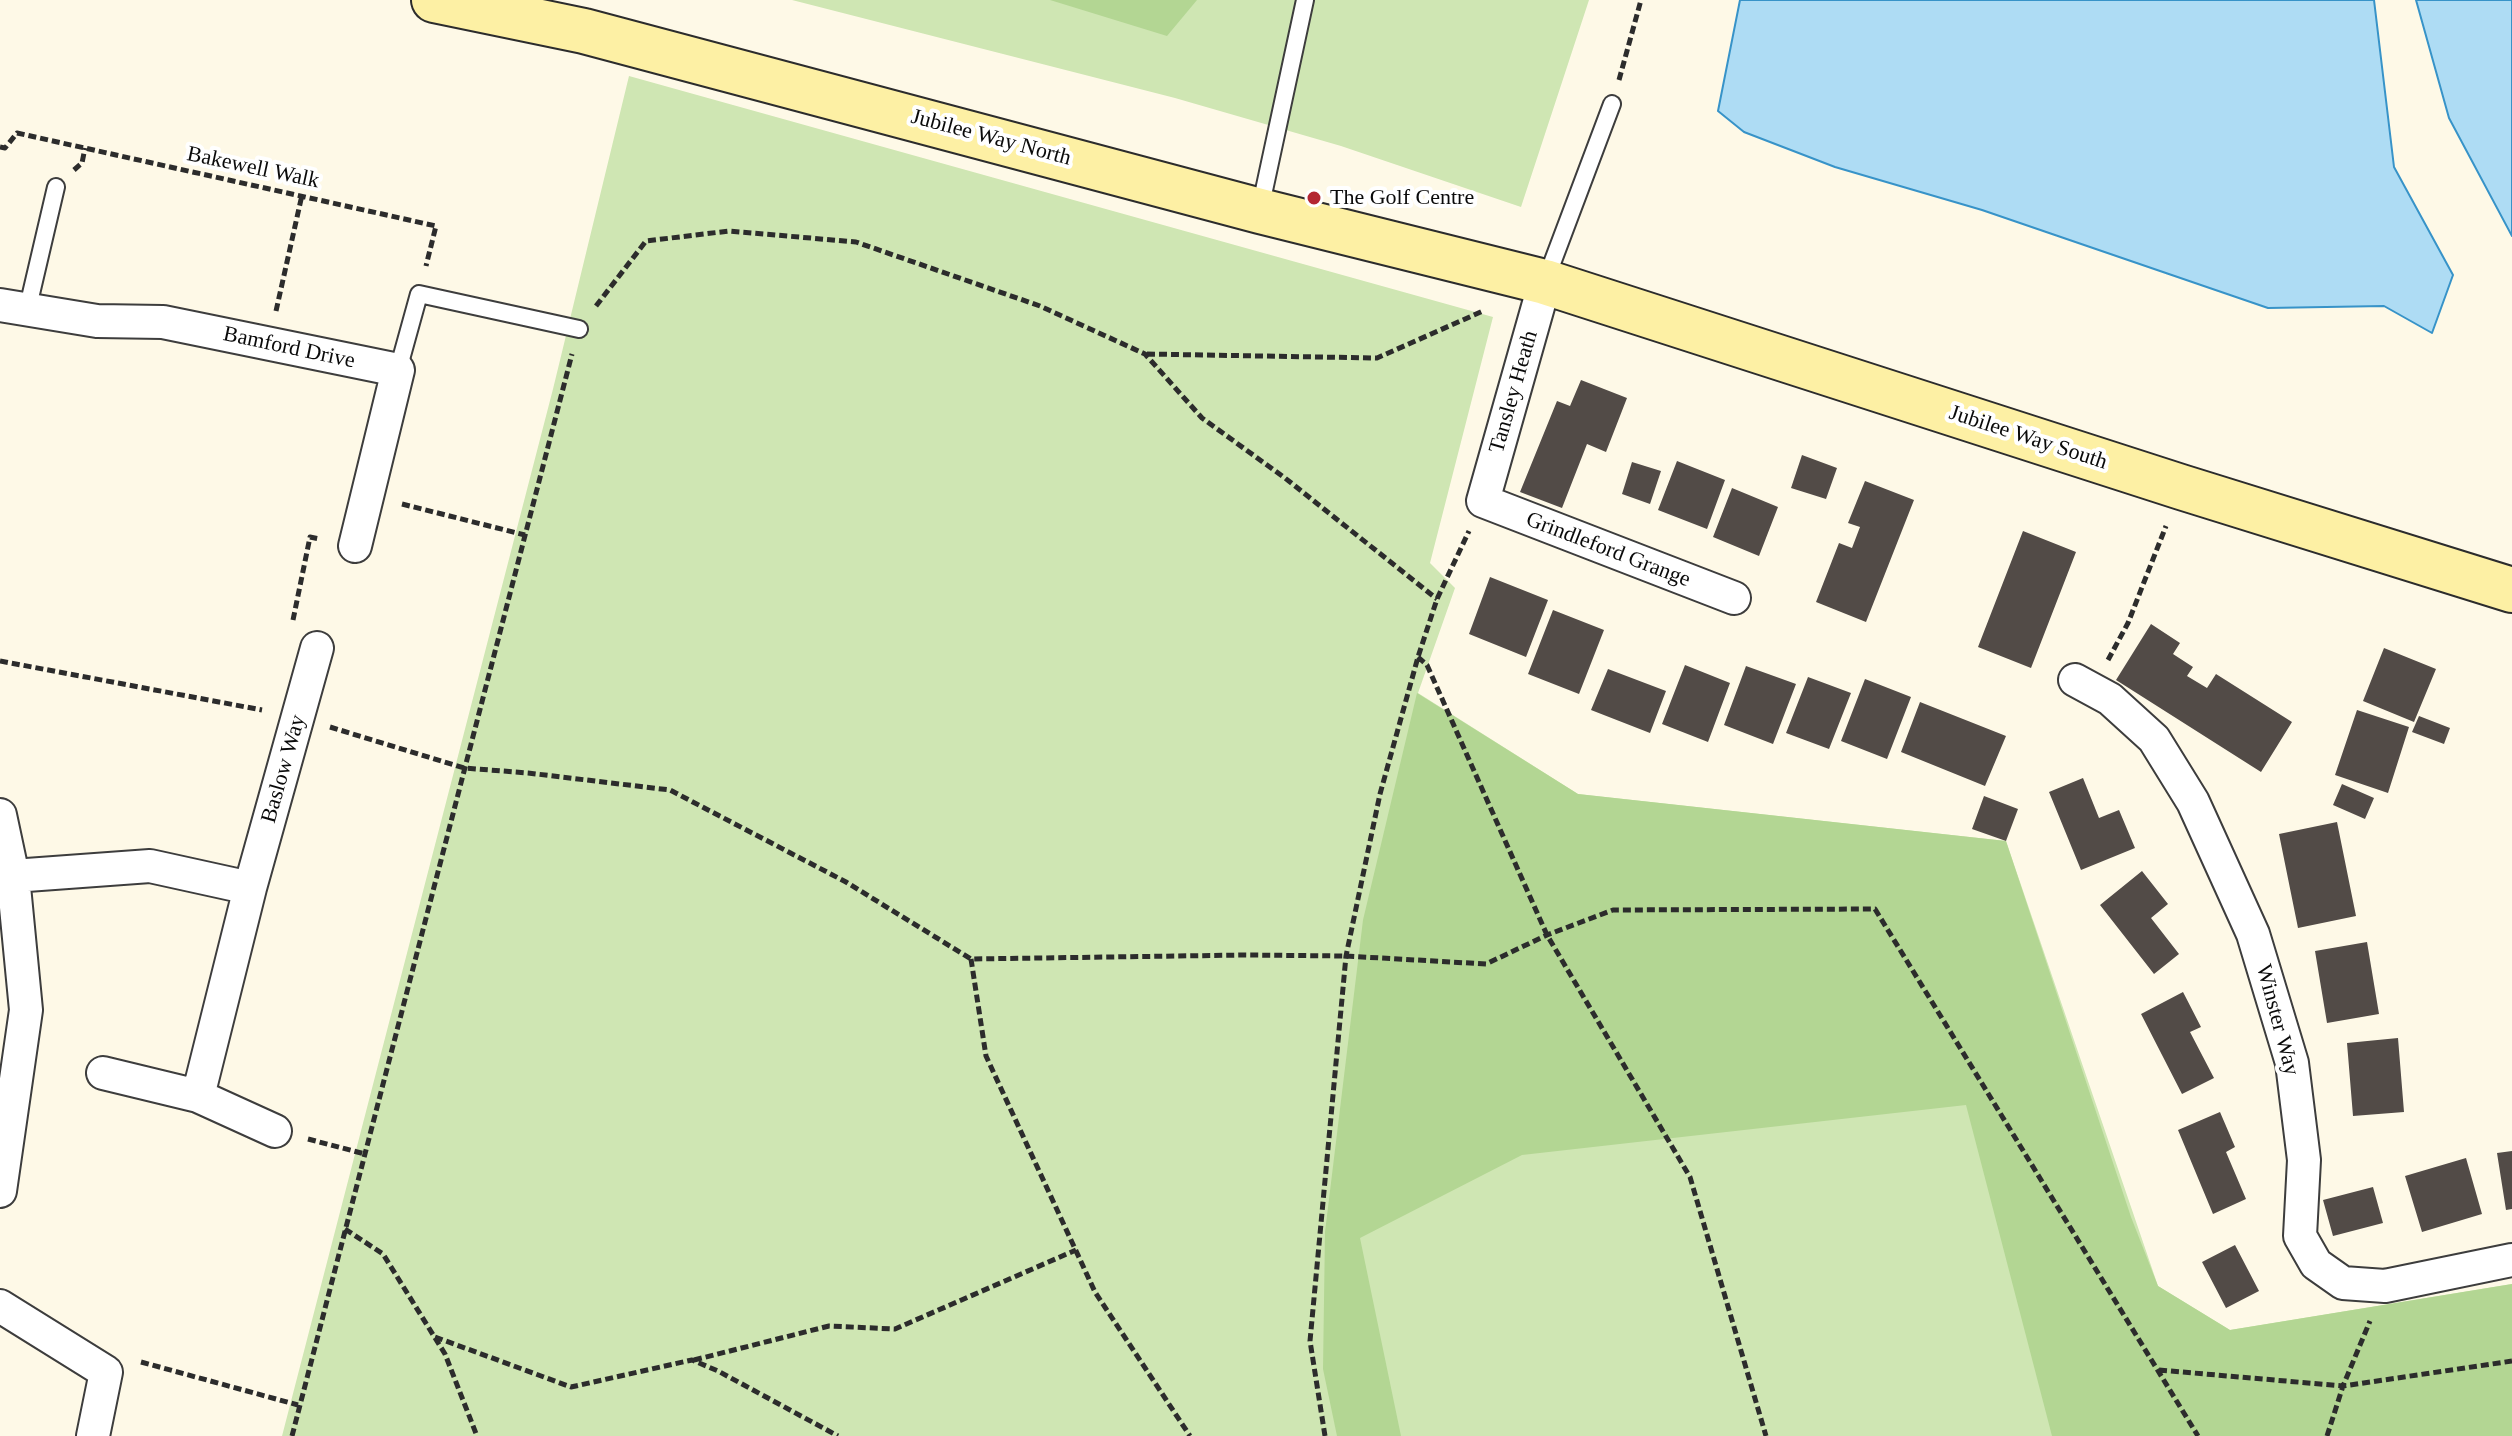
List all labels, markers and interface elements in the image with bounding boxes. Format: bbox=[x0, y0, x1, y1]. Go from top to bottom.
street label: Jubilee Way North bbox=[908, 104, 1074, 172]
street label: Bakewell Walk bbox=[184, 141, 322, 195]
place label: The Golf Centre bbox=[1330, 185, 1474, 211]
marker: The Golf Centre bbox=[1305, 189, 1323, 207]
street label: Bamford Drive bbox=[221, 321, 357, 375]
street label: Tansley Heath bbox=[1484, 328, 1544, 456]
street label: Jubilee Way South bbox=[1946, 400, 2110, 476]
street label: Grindleford Grange bbox=[1522, 506, 1694, 594]
street label: Baslow Way bbox=[256, 712, 312, 826]
street label: Winster Way bbox=[2249, 962, 2305, 1078]

